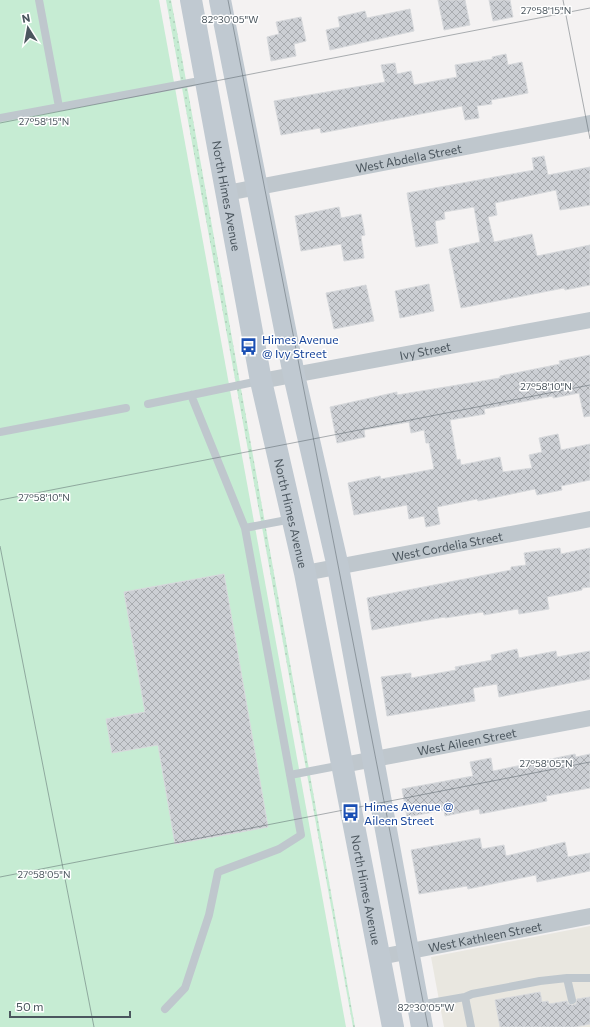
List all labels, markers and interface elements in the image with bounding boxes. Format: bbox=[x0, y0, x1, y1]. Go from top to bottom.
text: 27°58'15"N bbox=[521, 4, 571, 16]
north arrow bbox=[8, 8, 48, 48]
text: N bbox=[21, 11, 31, 25]
text: 82°30'05"W bbox=[202, 13, 258, 25]
text: 27°58'15"N bbox=[19, 115, 69, 127]
street label: North Himes Avenue bbox=[210, 139, 244, 252]
street label: West Abdella Street bbox=[354, 141, 463, 175]
place label: Himes Avenue @ Ivy Street bbox=[262, 332, 339, 360]
bus stop icon: Himes Avenue @ Ivy Street bbox=[239, 336, 259, 356]
street label: Ivy Street bbox=[398, 339, 452, 362]
text: 27°58'10"N bbox=[520, 380, 572, 392]
street label: North Himes Avenue bbox=[272, 457, 311, 569]
text: 27°58'10"N bbox=[18, 491, 70, 503]
street label: West Cordelia Street bbox=[391, 529, 504, 563]
street label: West Aileen Street bbox=[416, 725, 518, 758]
text: 27°58'05"N bbox=[520, 757, 572, 769]
place label: Himes Avenue @ Aileen Street bbox=[364, 799, 454, 827]
bus stop icon: Himes Avenue @ Aileen Street bbox=[341, 803, 361, 823]
street label: North Himes Avenue bbox=[349, 833, 384, 946]
text: 27°58'05"N bbox=[18, 868, 70, 880]
street label: West Kathleen Street bbox=[427, 919, 543, 954]
scale bar bbox=[10, 993, 130, 1019]
text: 50 m bbox=[16, 999, 44, 1013]
text: 82°30'05"W bbox=[398, 1001, 454, 1013]

